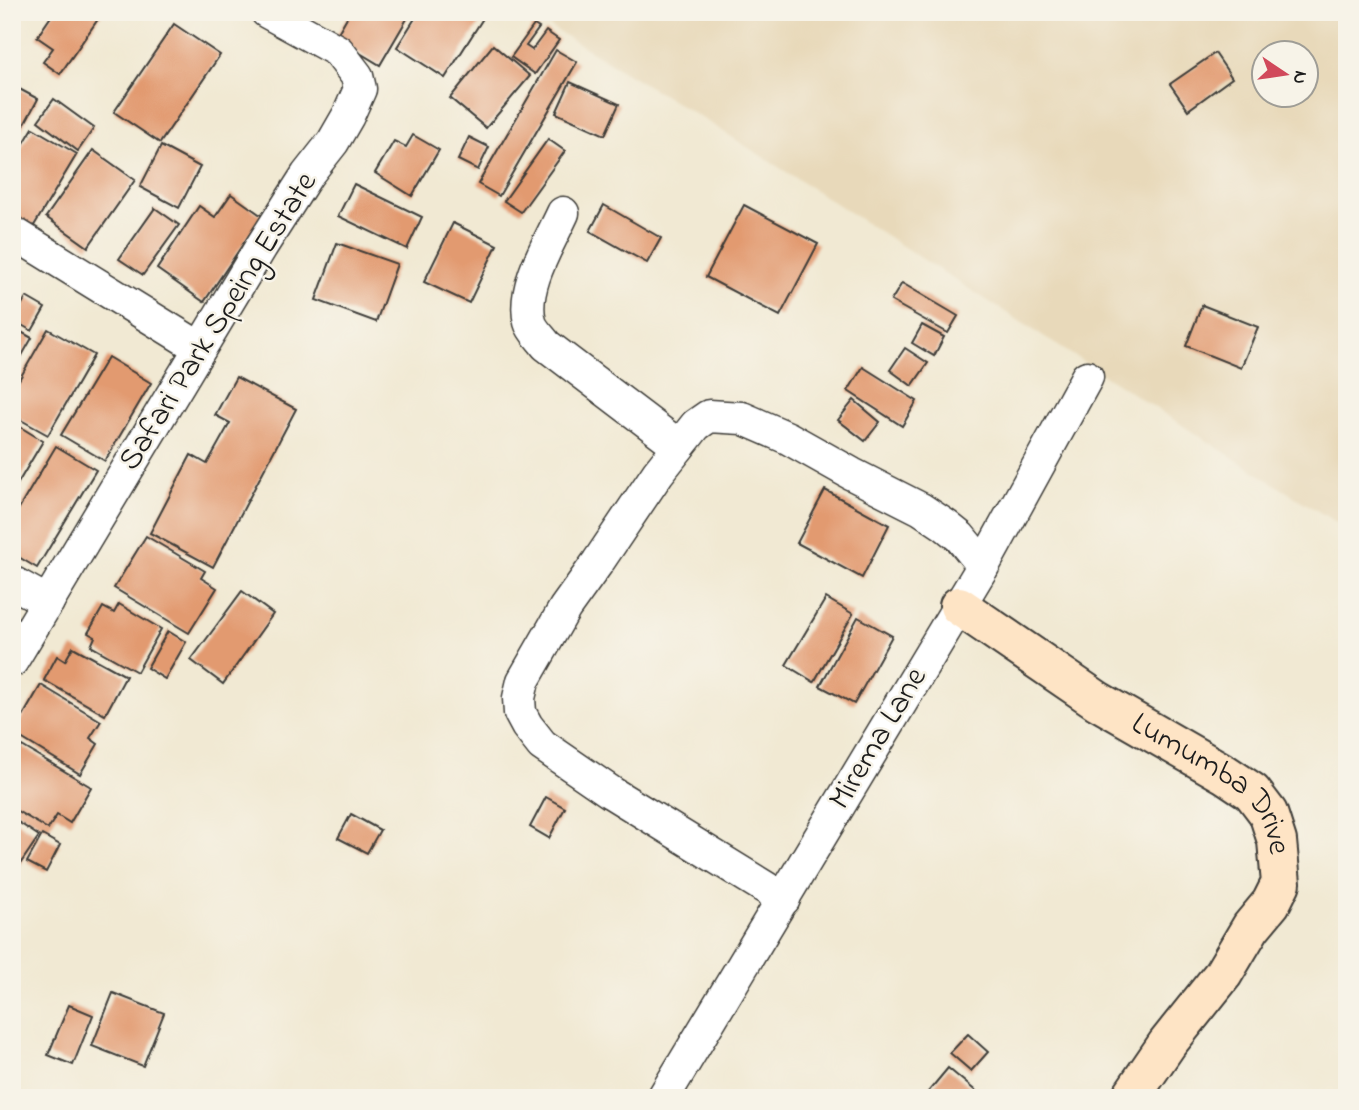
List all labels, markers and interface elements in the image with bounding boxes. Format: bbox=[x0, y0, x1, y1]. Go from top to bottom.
north arrow bbox=[1250, 38, 1320, 108]
text: N bbox=[1284, 68, 1314, 87]
street label: Safari Park Speing Estate bbox=[108, 163, 331, 481]
street label: Mirema Lane bbox=[818, 658, 940, 819]
street label: Lumumba Drive bbox=[1122, 701, 1302, 857]

